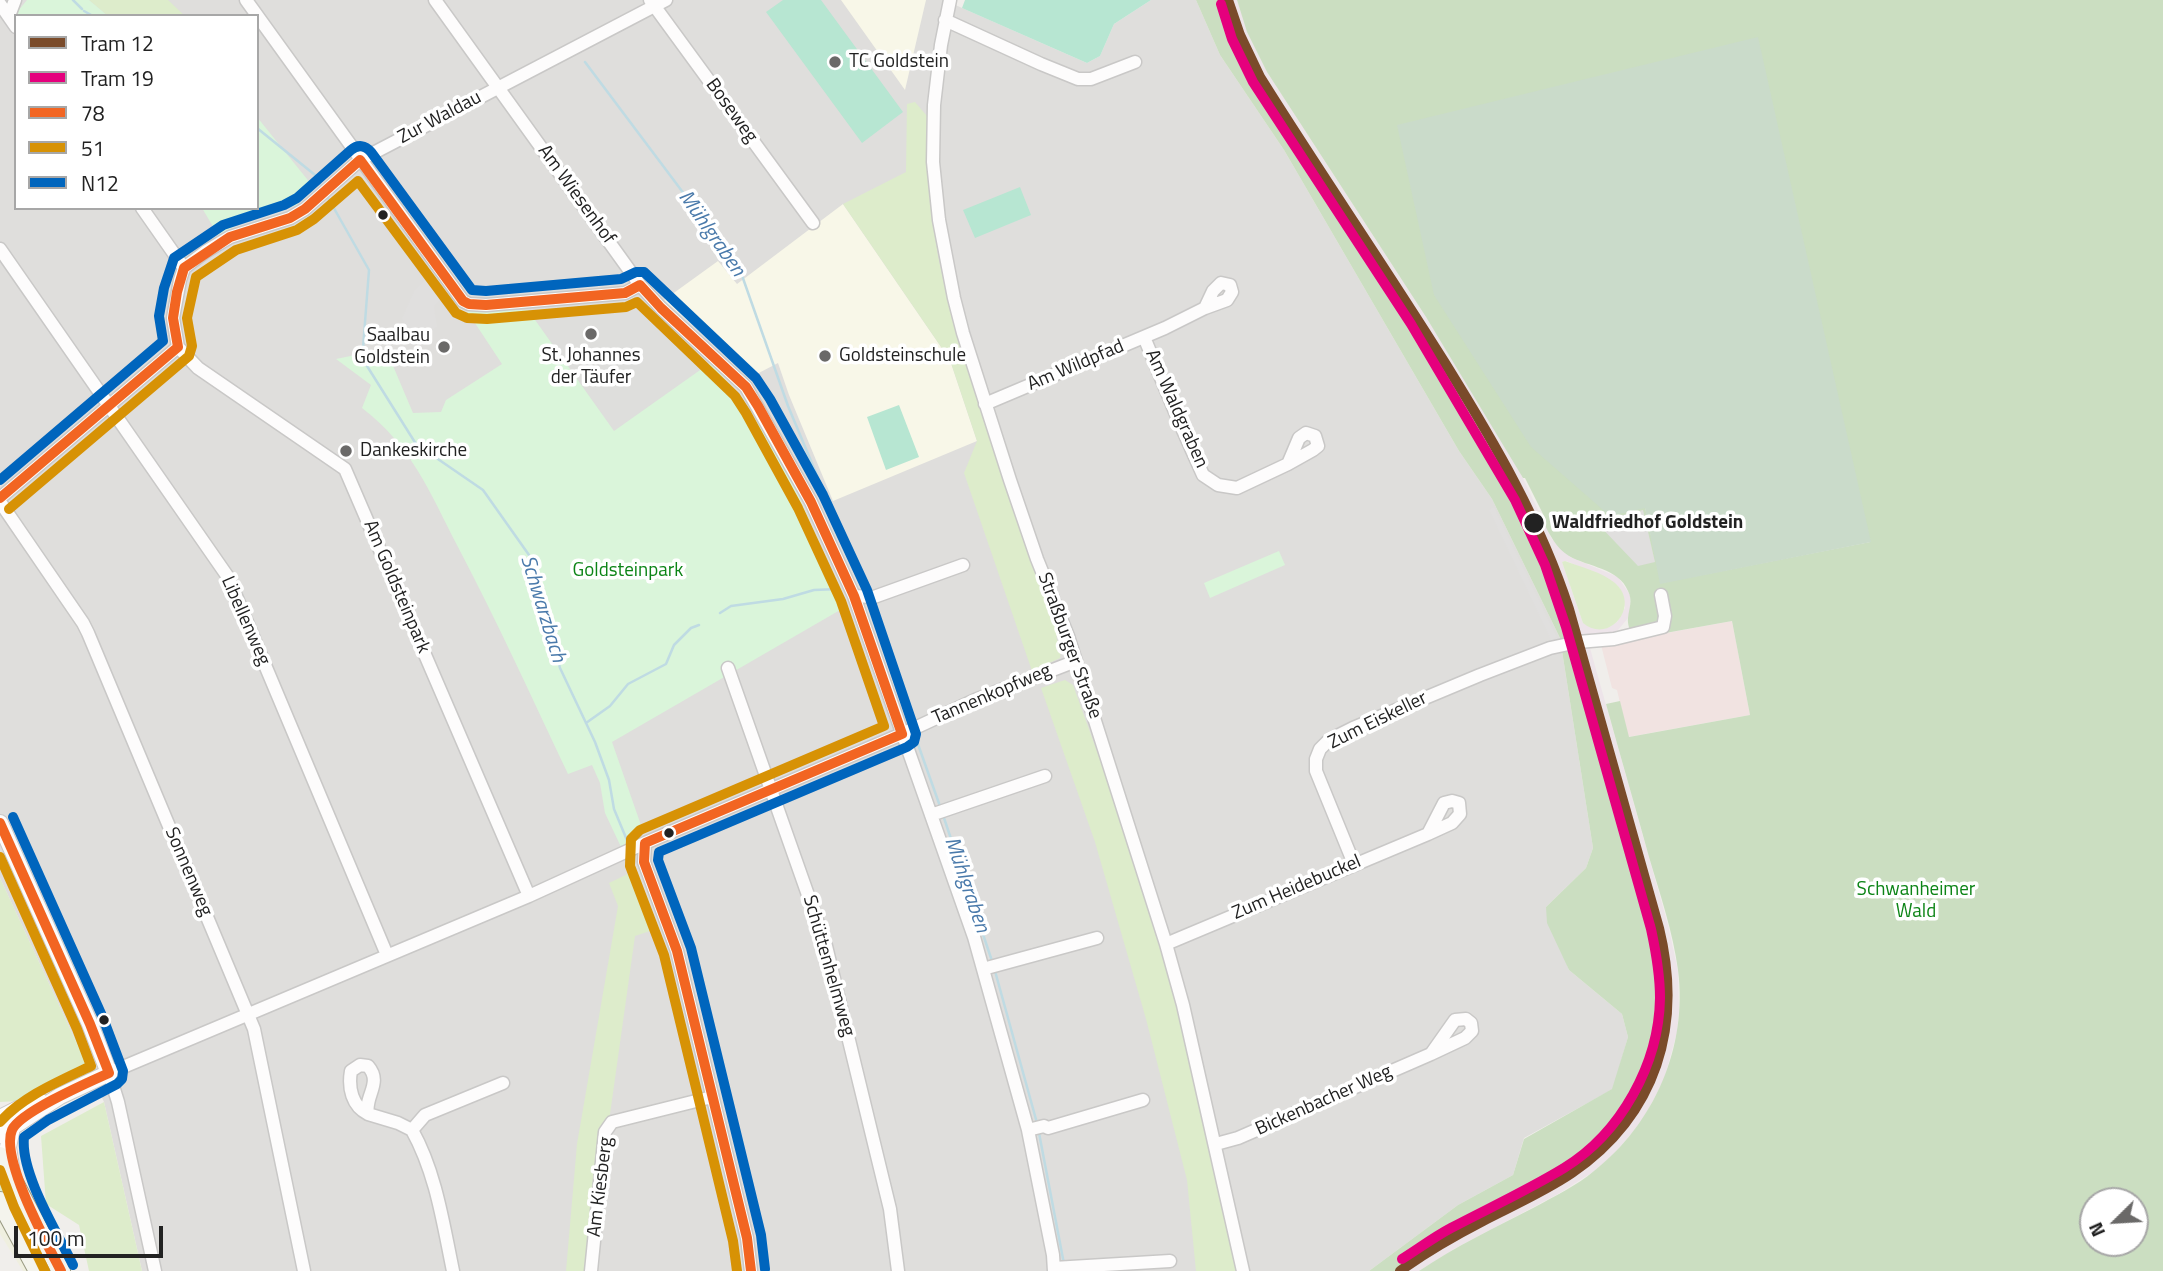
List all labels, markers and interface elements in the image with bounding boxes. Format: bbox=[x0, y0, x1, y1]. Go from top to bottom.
legend bbox=[14, 14, 259, 210]
text: Tram 12 bbox=[81, 27, 154, 59]
place label: TC Goldstein bbox=[849, 51, 949, 73]
marker: TC Goldstein bbox=[827, 54, 843, 70]
text: Tram 19 bbox=[81, 62, 154, 94]
street label: Boseweg bbox=[700, 74, 762, 148]
street label: Zur Waldau bbox=[395, 87, 485, 149]
text: 78 bbox=[81, 97, 105, 129]
text: 51 bbox=[81, 132, 105, 164]
street label: Am Wiesenhof bbox=[532, 141, 620, 249]
text: N12 bbox=[81, 167, 119, 199]
water label: Mühlgraben bbox=[672, 186, 750, 282]
unlabelled marker bbox=[376, 208, 390, 222]
place label: Saalbau Goldstein bbox=[354, 325, 430, 369]
marker: St. Johannes der Täufer bbox=[583, 326, 599, 342]
street label: Am Wildpfad bbox=[1024, 335, 1128, 397]
marker: Saalbau Goldstein bbox=[436, 339, 452, 355]
place label: St. Johannes der Täufer bbox=[541, 345, 641, 389]
place label: Goldsteinschule bbox=[839, 345, 966, 367]
street label: Am Waldgraben bbox=[1140, 346, 1212, 472]
marker: Goldsteinschule bbox=[817, 348, 833, 364]
place label: Dankeskirche bbox=[360, 440, 467, 462]
marker: Dankeskirche bbox=[338, 443, 354, 459]
marker: Waldfriedhof Goldstein bbox=[1522, 511, 1546, 535]
place label: Waldfriedhof Goldstein bbox=[1552, 512, 1743, 534]
street label: Am Goldsteinpark bbox=[358, 517, 434, 657]
water label: Schwarzbach bbox=[514, 553, 570, 665]
park label: Goldsteinpark bbox=[573, 560, 683, 582]
street label: Straßburger Straße bbox=[1032, 570, 1106, 722]
street label: Libellenweg bbox=[215, 573, 275, 669]
street label: Tannenkopfweg bbox=[929, 660, 1055, 730]
street label: Zum Eiskeller bbox=[1325, 687, 1431, 755]
street label: Sonnenweg bbox=[159, 824, 217, 920]
unlabelled marker bbox=[662, 826, 676, 840]
water label: Mühlgraben bbox=[938, 834, 994, 936]
street label: Zum Heidebuckel bbox=[1229, 851, 1365, 925]
park label: Schwanheimer Wald bbox=[1857, 879, 1975, 923]
street label: Schüttenhelmweg bbox=[797, 893, 859, 1039]
unlabelled marker bbox=[97, 1013, 111, 1027]
street label: Bickenbacher Weg bbox=[1252, 1061, 1396, 1141]
street label: Am Kiesberg bbox=[584, 1136, 618, 1238]
north arrow bbox=[2079, 1187, 2149, 1257]
scale bar bbox=[18, 1212, 166, 1256]
text: N bbox=[2080, 1218, 2112, 1242]
text: 100 m bbox=[27, 1222, 84, 1254]

